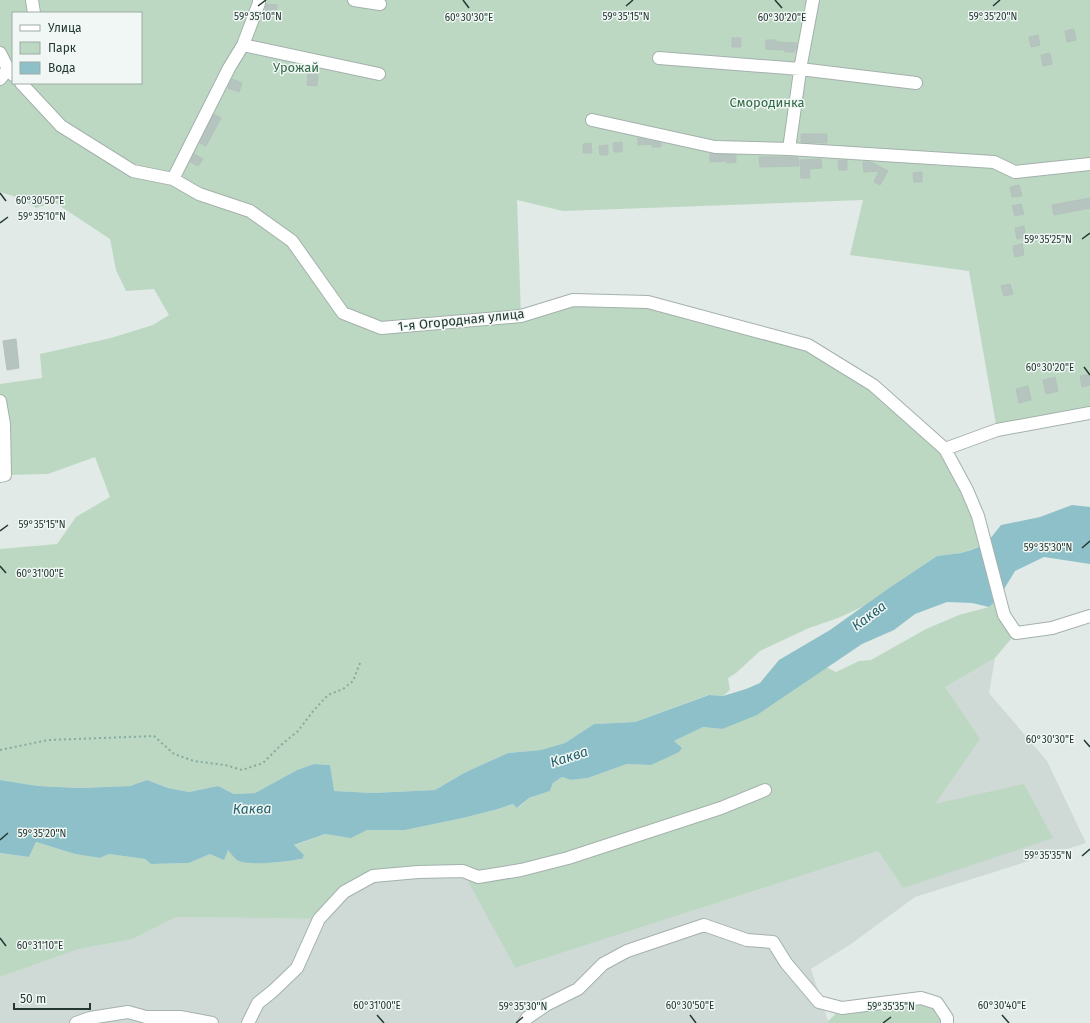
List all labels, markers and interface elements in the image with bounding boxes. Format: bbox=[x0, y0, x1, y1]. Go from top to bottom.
text: 59°35'10"N bbox=[234, 11, 282, 23]
text: 59°35'15"N bbox=[602, 11, 650, 23]
text: 59°35'20"N bbox=[969, 11, 1017, 23]
legend bbox=[12, 12, 142, 84]
text: 60°30'30"E bbox=[445, 12, 493, 24]
text: 60°30'20"E bbox=[758, 12, 806, 24]
text: Улица bbox=[48, 21, 82, 35]
text: Парк bbox=[48, 41, 77, 55]
park label: Урожай bbox=[273, 60, 319, 75]
text: Вода bbox=[48, 61, 75, 75]
park label: Смородинка bbox=[729, 95, 805, 110]
text: 60°30'50"E bbox=[16, 195, 64, 207]
text: 59°35'10"N bbox=[18, 211, 66, 223]
text: 59°35'25"N bbox=[1024, 234, 1072, 246]
street label: 1-я Огородная улица bbox=[397, 306, 525, 334]
text: 60°30'20"E bbox=[1026, 362, 1074, 374]
text: 59°35'15"N bbox=[18, 519, 66, 531]
text: 59°35'30"N bbox=[1024, 542, 1072, 554]
text: 60°31'00"E bbox=[16, 568, 64, 580]
water label: Каква bbox=[848, 598, 890, 634]
text: 60°30'30"E bbox=[1026, 734, 1074, 746]
water label: Каква bbox=[548, 743, 590, 771]
water label: Каква bbox=[232, 800, 272, 818]
text: 59°35'20"N bbox=[18, 828, 66, 840]
text: 59°35'35"N bbox=[1024, 850, 1072, 862]
text: 60°31'10"E bbox=[17, 940, 63, 952]
scale bar bbox=[14, 985, 90, 1011]
text: 50 m bbox=[20, 992, 46, 1006]
text: 60°31'00"E bbox=[353, 1000, 401, 1012]
text: 60°30'50"E bbox=[666, 1000, 714, 1012]
text: 60°30'40"E bbox=[978, 1000, 1026, 1012]
text: 59°35'30"N bbox=[499, 1001, 547, 1013]
text: 59°35'35"N bbox=[867, 1001, 915, 1013]

